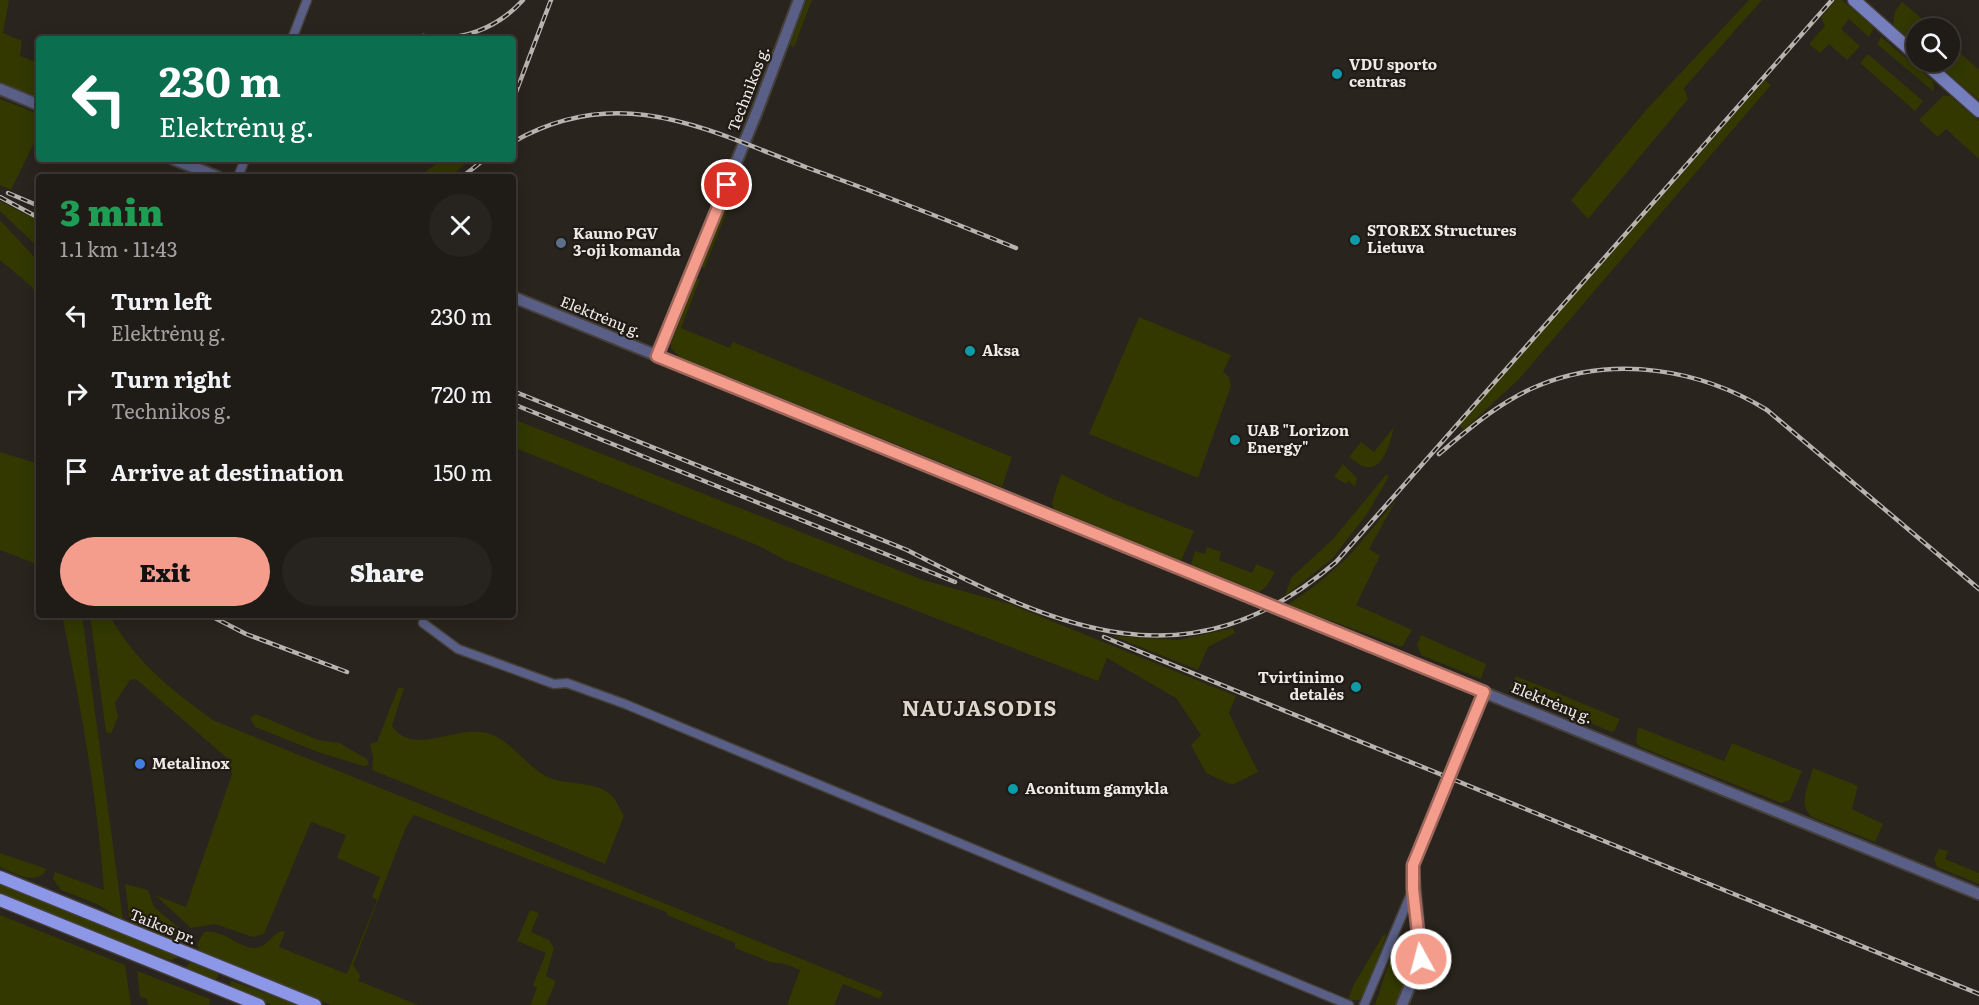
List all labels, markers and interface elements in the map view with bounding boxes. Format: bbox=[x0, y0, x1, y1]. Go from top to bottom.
map controls bbox=[1906, 18, 1960, 72]
button: search bbox=[1906, 18, 1960, 72]
street label: Technikos g. bbox=[721, 42, 775, 135]
text: 230 m bbox=[159, 48, 281, 110]
place label: VDU sporto centras bbox=[1349, 52, 1437, 92]
icon: left bbox=[60, 60, 138, 138]
marker: VDU sporto centras bbox=[1330, 67, 1344, 81]
text: Elektrėnų g. bbox=[159, 105, 315, 145]
pin bbox=[701, 159, 752, 210]
icon: arrive bbox=[710, 168, 743, 201]
text: 3 min bbox=[60, 184, 164, 237]
button: close bbox=[429, 194, 492, 257]
place label: STOREX Structures Lietuva bbox=[1367, 218, 1517, 258]
place label: Kauno PGV 3-oji komanda bbox=[573, 221, 681, 261]
text: 1.1 km · 11:43 bbox=[60, 233, 177, 263]
marker: STOREX Structures Lietuva bbox=[1348, 233, 1362, 247]
marker: Kauno PGV 3-oji komanda bbox=[554, 236, 568, 250]
text: Turn left bbox=[111, 284, 212, 317]
street label: Elektrėnų g. bbox=[557, 289, 646, 342]
icon: left bbox=[60, 299, 93, 332]
text: 230 m bbox=[430, 299, 492, 332]
text: Elektrėnų g. bbox=[111, 317, 226, 347]
place label: Aksa bbox=[982, 338, 1020, 361]
marker: Aksa bbox=[963, 344, 977, 358]
text: Turn right bbox=[111, 362, 231, 395]
icon: right bbox=[60, 377, 93, 410]
text: 720 m bbox=[431, 377, 492, 410]
text: Technikos g. bbox=[111, 395, 232, 425]
place label: UAB "Lorizon Energy" bbox=[1247, 418, 1350, 458]
marker: UAB "Lorizon Energy" bbox=[1228, 433, 1242, 447]
icon: arrive bbox=[60, 455, 93, 488]
text: Arrive at destination bbox=[111, 455, 344, 488]
text: 150 m bbox=[433, 455, 492, 488]
button: Exit bbox=[60, 537, 270, 606]
button: Share bbox=[282, 537, 492, 606]
place label: Tvirtinimo detalės bbox=[1258, 665, 1345, 705]
street label: Elektrėnų g. bbox=[1508, 675, 1597, 728]
marker: Tvirtinimo detalės bbox=[1349, 680, 1363, 694]
district label: NAUJASODIS bbox=[902, 691, 1058, 722]
place label: Metalinox bbox=[152, 751, 230, 774]
marker: Metalinox bbox=[133, 757, 147, 771]
place label: Aconitum gamykla bbox=[1025, 776, 1169, 799]
marker: Aconitum gamykla bbox=[1006, 782, 1020, 796]
street label: Taikos pr. bbox=[126, 902, 201, 950]
position arrow bbox=[1389, 927, 1453, 991]

